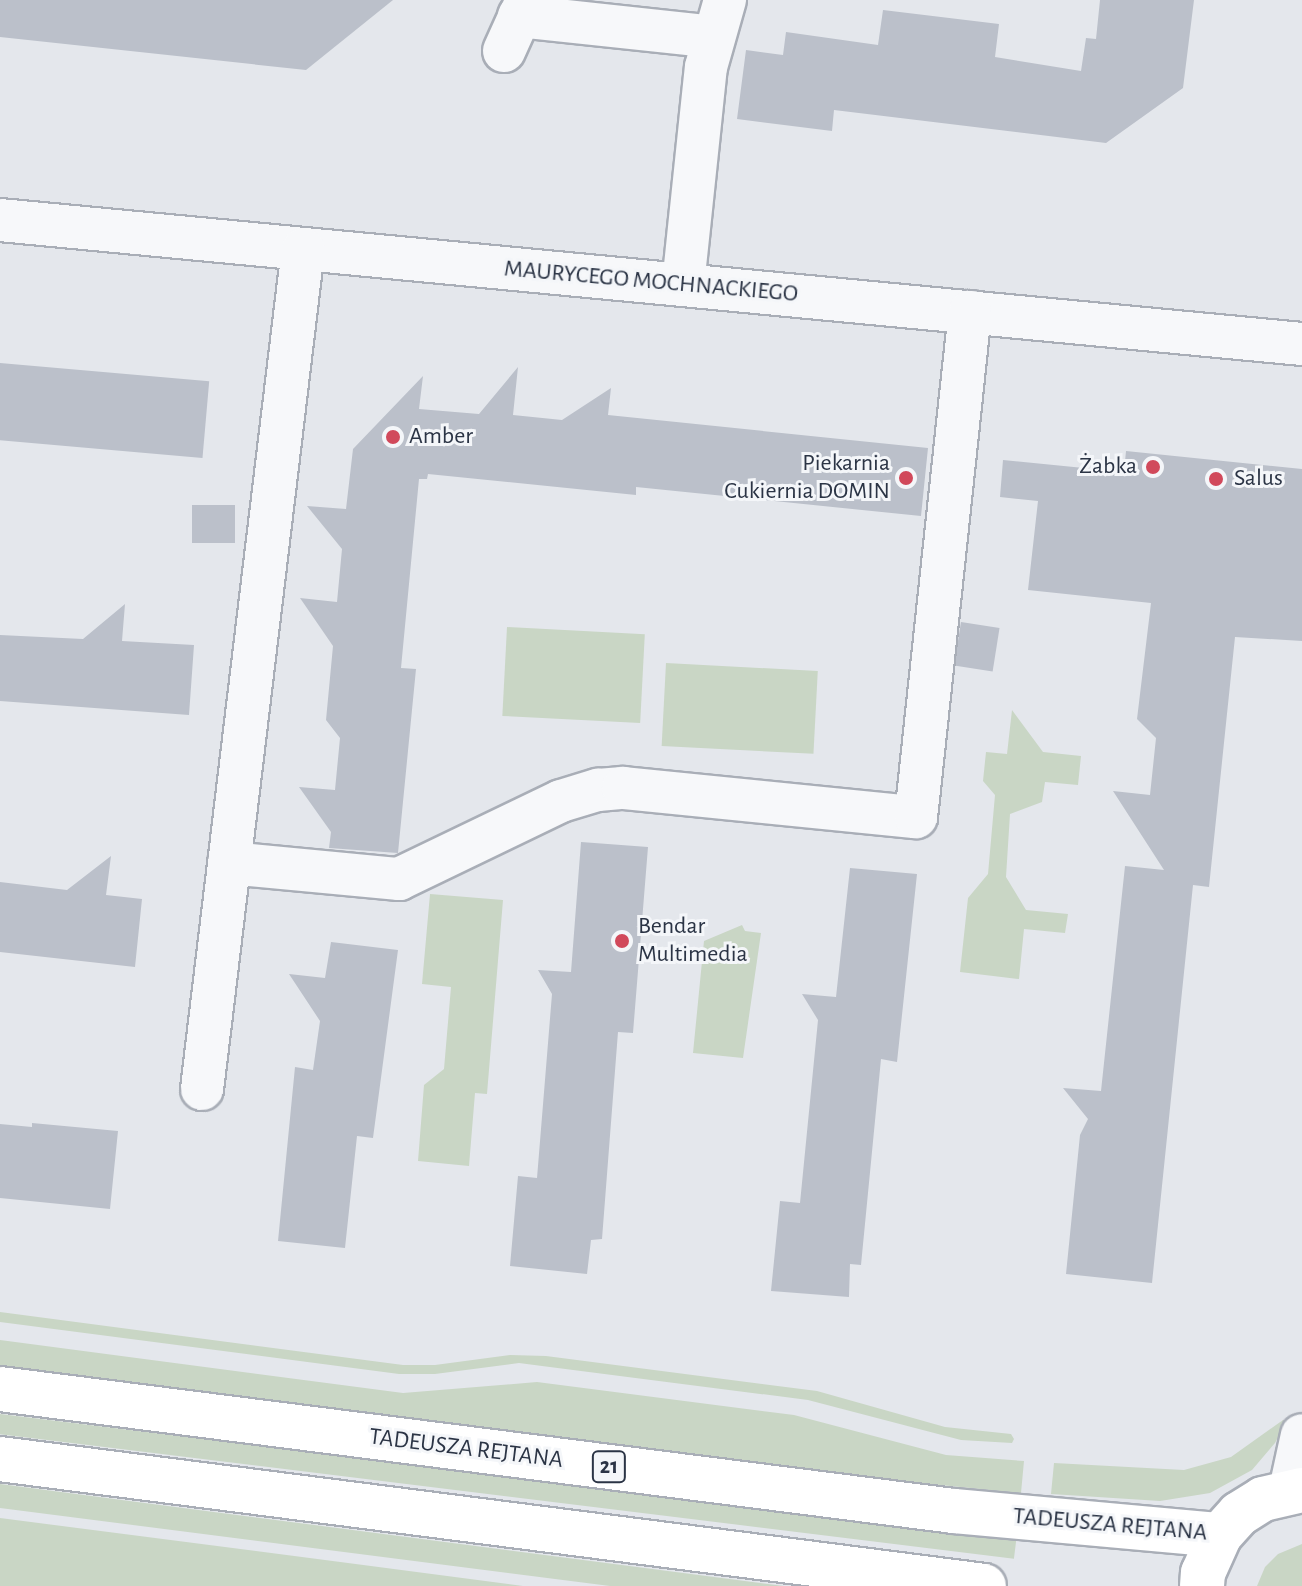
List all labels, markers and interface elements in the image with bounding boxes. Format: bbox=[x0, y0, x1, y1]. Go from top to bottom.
street label: MAURYCEGO MOCHNACKIEGO bbox=[503, 255, 799, 309]
place label: Amber bbox=[409, 423, 473, 451]
marker: Amber bbox=[384, 428, 402, 446]
place label: Piekarnia Cukiernia DOMIN bbox=[724, 450, 890, 506]
place label: Żabka bbox=[1079, 453, 1137, 481]
marker: Żabka bbox=[1144, 458, 1162, 476]
place label: Salus bbox=[1234, 465, 1283, 493]
marker: Salus bbox=[1205, 468, 1227, 490]
marker: Piekarnia Cukiernia DOMIN bbox=[897, 469, 915, 487]
place label: Bendar Multimedia bbox=[638, 913, 748, 969]
marker: Bendar Multimedia bbox=[613, 932, 631, 950]
street label: TADEUSZA REJTANA bbox=[368, 1423, 564, 1475]
road number: 21 bbox=[591, 1449, 627, 1485]
street label: TADEUSZA REJTANA bbox=[1012, 1502, 1208, 1548]

